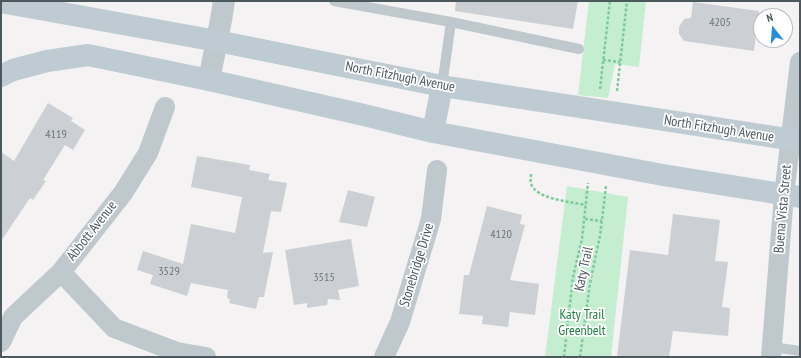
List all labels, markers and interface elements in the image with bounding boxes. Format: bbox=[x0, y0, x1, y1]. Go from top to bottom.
north arrow bbox=[753, 8, 793, 48]
text: N bbox=[765, 10, 775, 25]
house number: 4205 bbox=[709, 16, 731, 30]
street label: North Fitzhugh Avenue bbox=[344, 58, 456, 96]
street label: North Fitzhugh Avenue bbox=[663, 112, 775, 146]
house number: 4119 bbox=[45, 128, 67, 142]
street label: Buena Vista Street bbox=[771, 164, 795, 254]
street label: Abbott Avenue bbox=[64, 198, 120, 264]
street label: Stonebridge Drive bbox=[396, 221, 438, 309]
house number: 4120 bbox=[490, 228, 512, 242]
street label: Katy Trail bbox=[571, 245, 597, 293]
house number: 3529 bbox=[158, 265, 180, 279]
house number: 3515 bbox=[313, 271, 335, 285]
park label: Katy Trail Greenbelt bbox=[558, 307, 606, 340]

